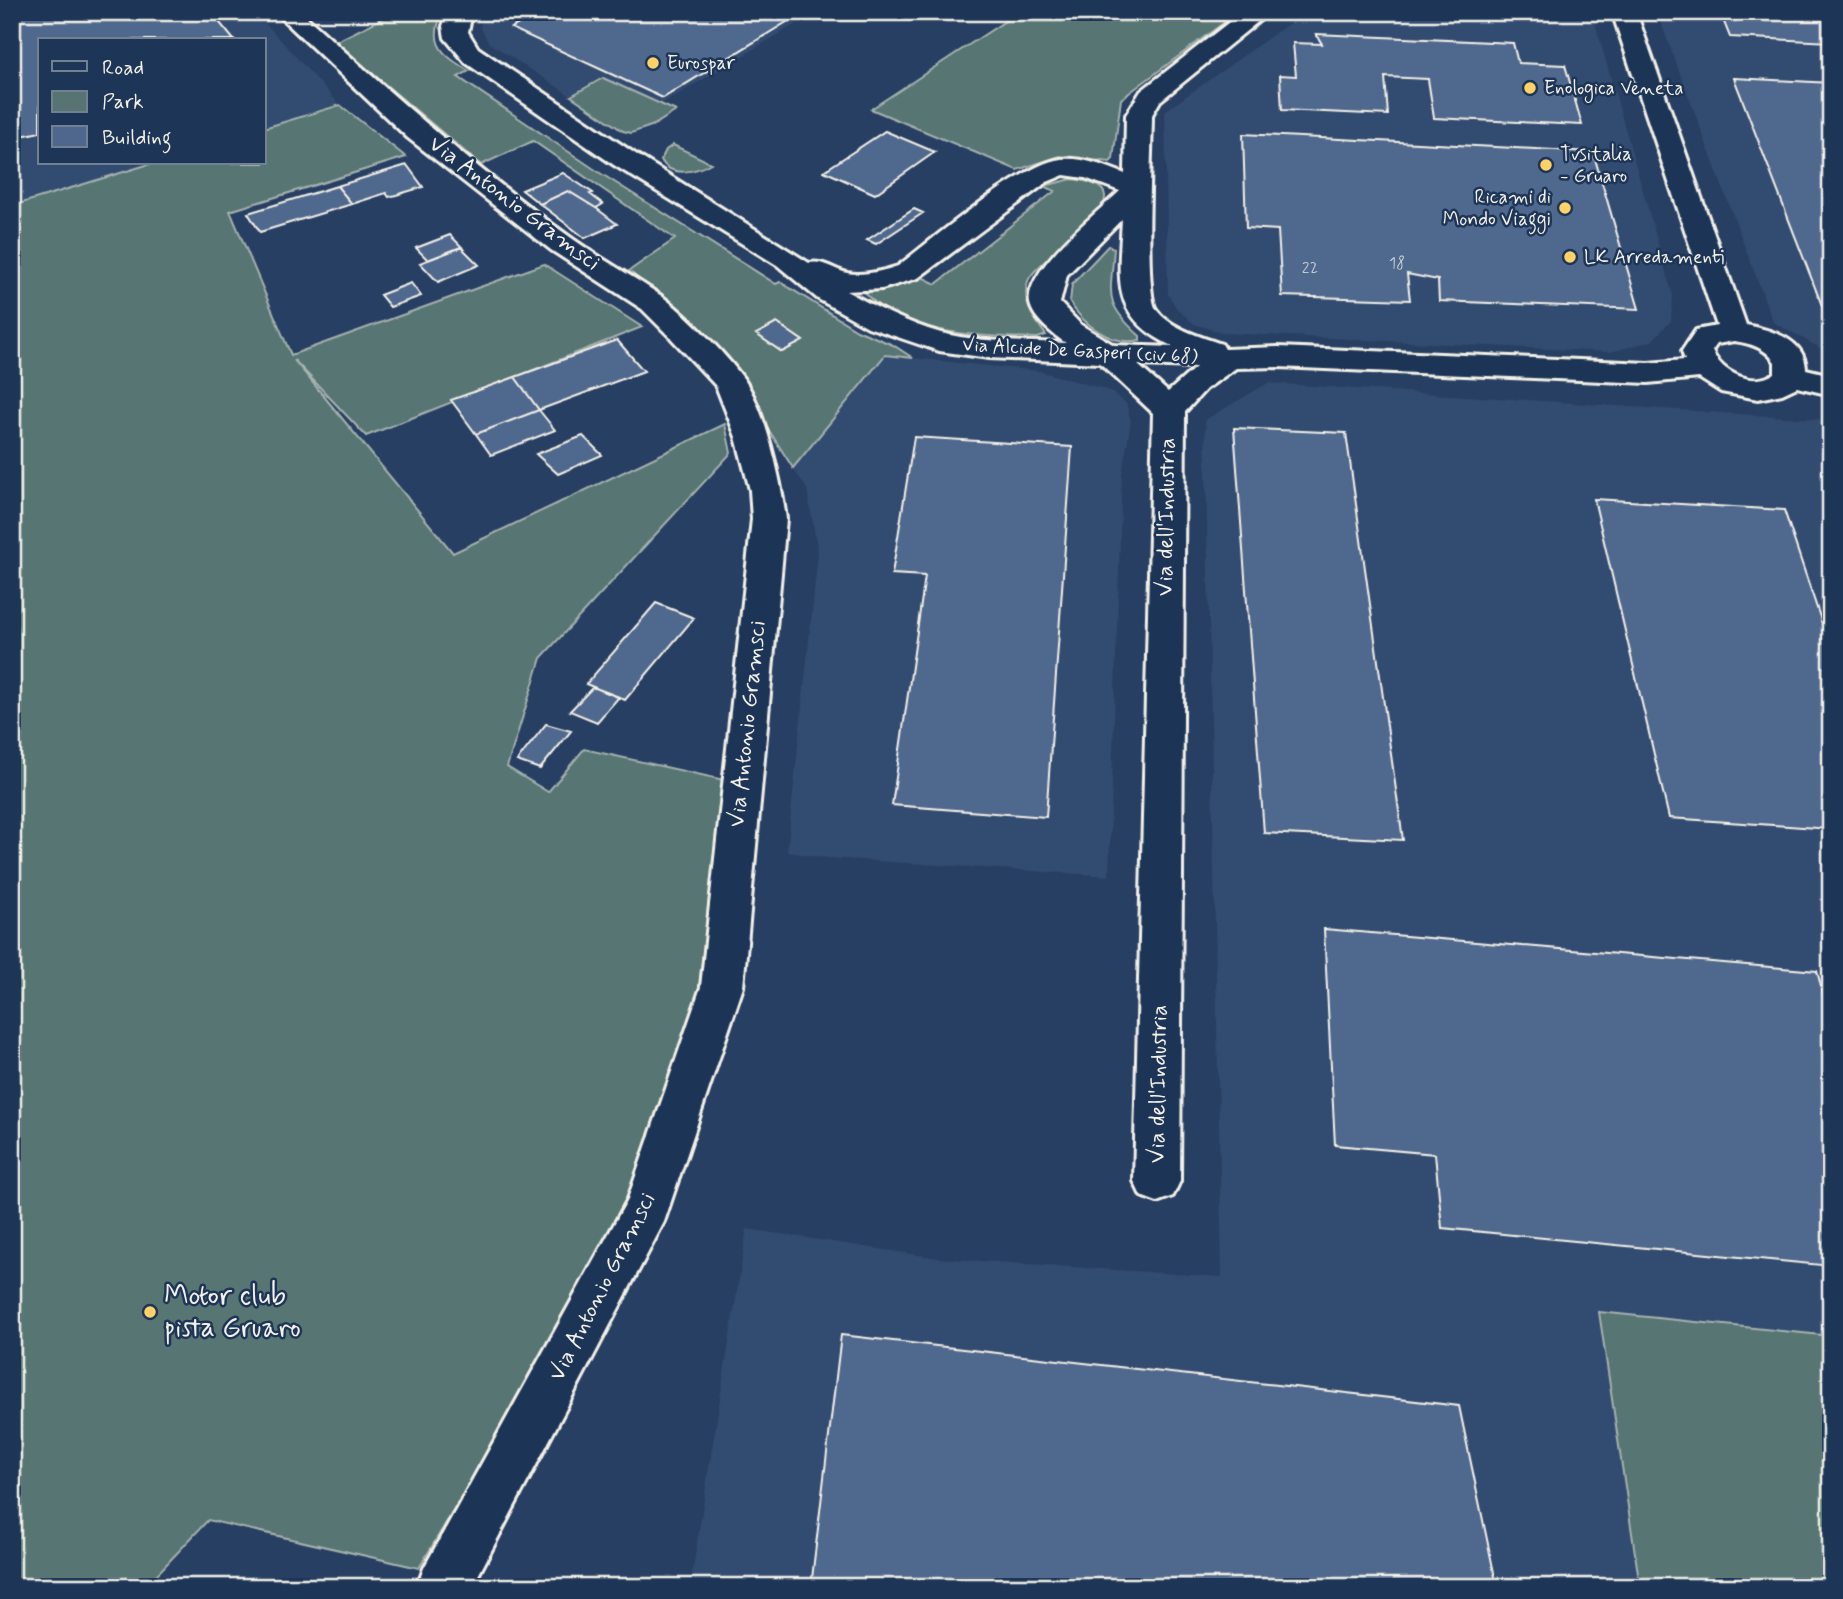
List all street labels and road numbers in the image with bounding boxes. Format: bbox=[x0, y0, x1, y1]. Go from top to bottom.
street label: Via Antonio Gramsci bbox=[422, 129, 606, 279]
street label: Via Alcide De Gasperi (civ 68) bbox=[962, 332, 1199, 370]
street label: Via dell'Industria bbox=[1151, 437, 1183, 597]
street label: Via Antonio Gramsci bbox=[722, 619, 774, 829]
street label: Via dell'Industria bbox=[1143, 1004, 1175, 1164]
street label: Via Antonio Gramsci bbox=[542, 1188, 664, 1386]

